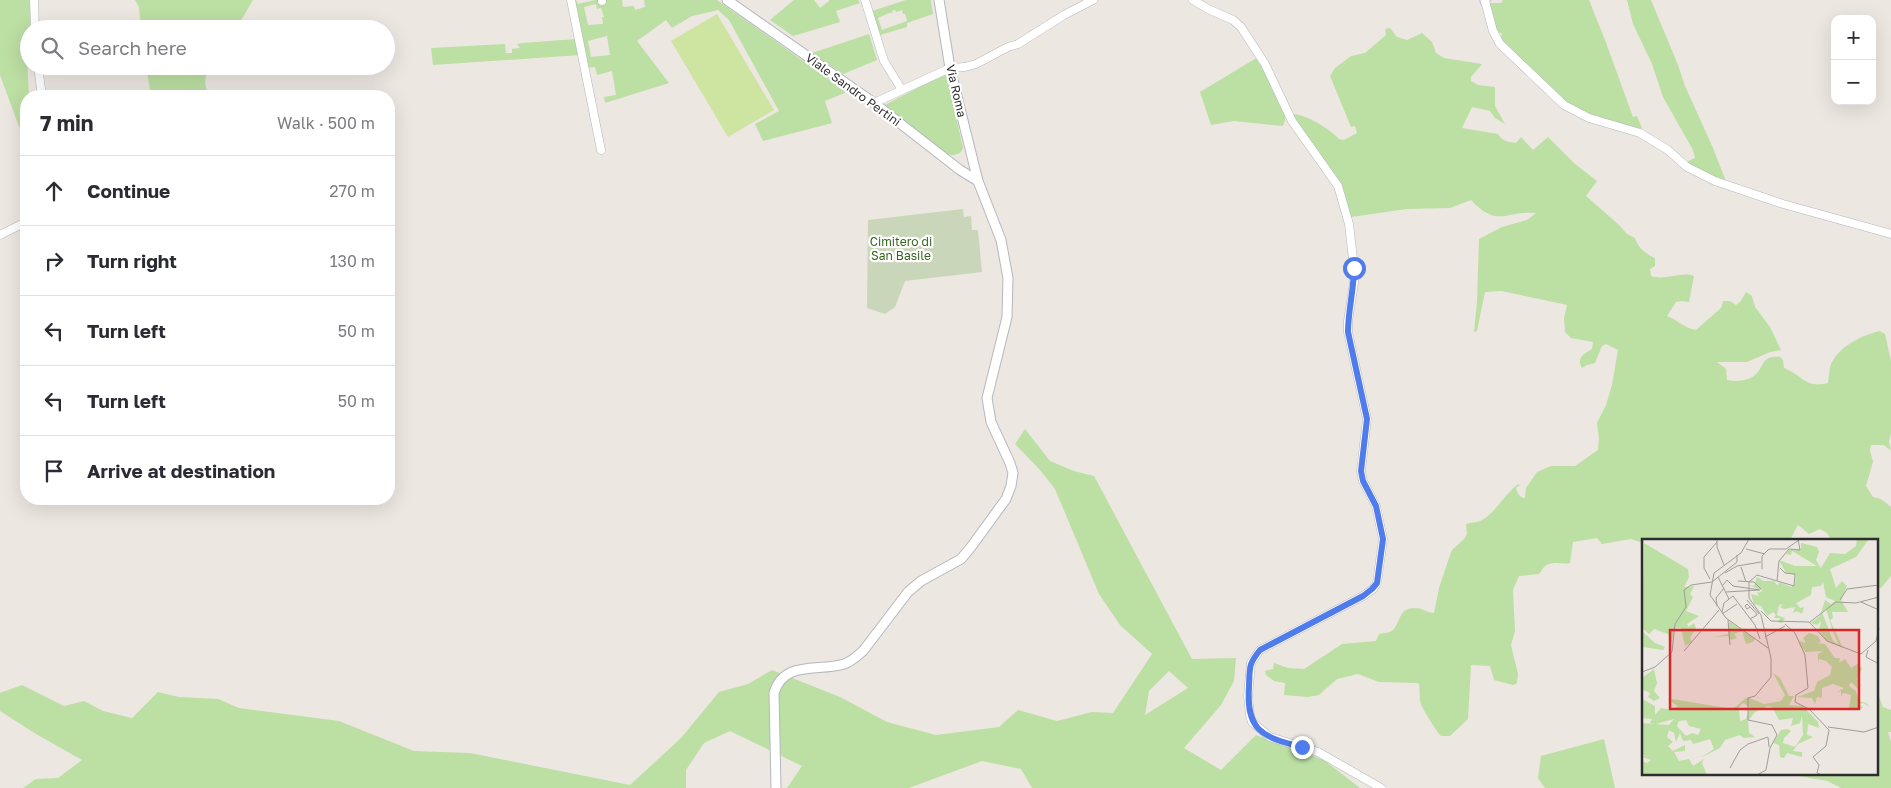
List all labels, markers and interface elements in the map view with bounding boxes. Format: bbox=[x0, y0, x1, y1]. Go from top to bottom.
map controls bbox=[1831, 15, 1876, 105]
button: + bbox=[1831, 15, 1876, 60]
search box bbox=[20, 20, 395, 75]
icon: search bbox=[38, 34, 66, 62]
text: Search here bbox=[78, 36, 187, 59]
street label: Viale Sandro Pertini bbox=[803, 50, 904, 129]
button: − bbox=[1831, 60, 1876, 105]
street label: Via Roma bbox=[943, 63, 970, 119]
text: 7 min bbox=[40, 110, 94, 136]
text: Walk · 500 m bbox=[277, 113, 375, 133]
icon: ahead bbox=[40, 177, 68, 205]
text: Continue bbox=[87, 179, 170, 202]
text: 270 m bbox=[329, 181, 375, 201]
park label: Cimitero di San Basile bbox=[870, 234, 932, 263]
icon: right bbox=[40, 247, 68, 275]
text: Turn right bbox=[87, 249, 177, 272]
text: 130 m bbox=[330, 251, 375, 271]
route start bbox=[1343, 257, 1366, 280]
icon: left bbox=[40, 317, 68, 345]
text: Turn left bbox=[87, 319, 166, 342]
text: 50 m bbox=[338, 321, 375, 341]
icon: left bbox=[40, 387, 68, 415]
text: Turn left bbox=[87, 389, 166, 412]
text: 50 m bbox=[338, 391, 375, 411]
icon: arrive bbox=[40, 457, 68, 485]
text: Arrive at destination bbox=[87, 459, 275, 482]
inset map bbox=[1642, 539, 1878, 776]
route end bbox=[1291, 736, 1314, 759]

